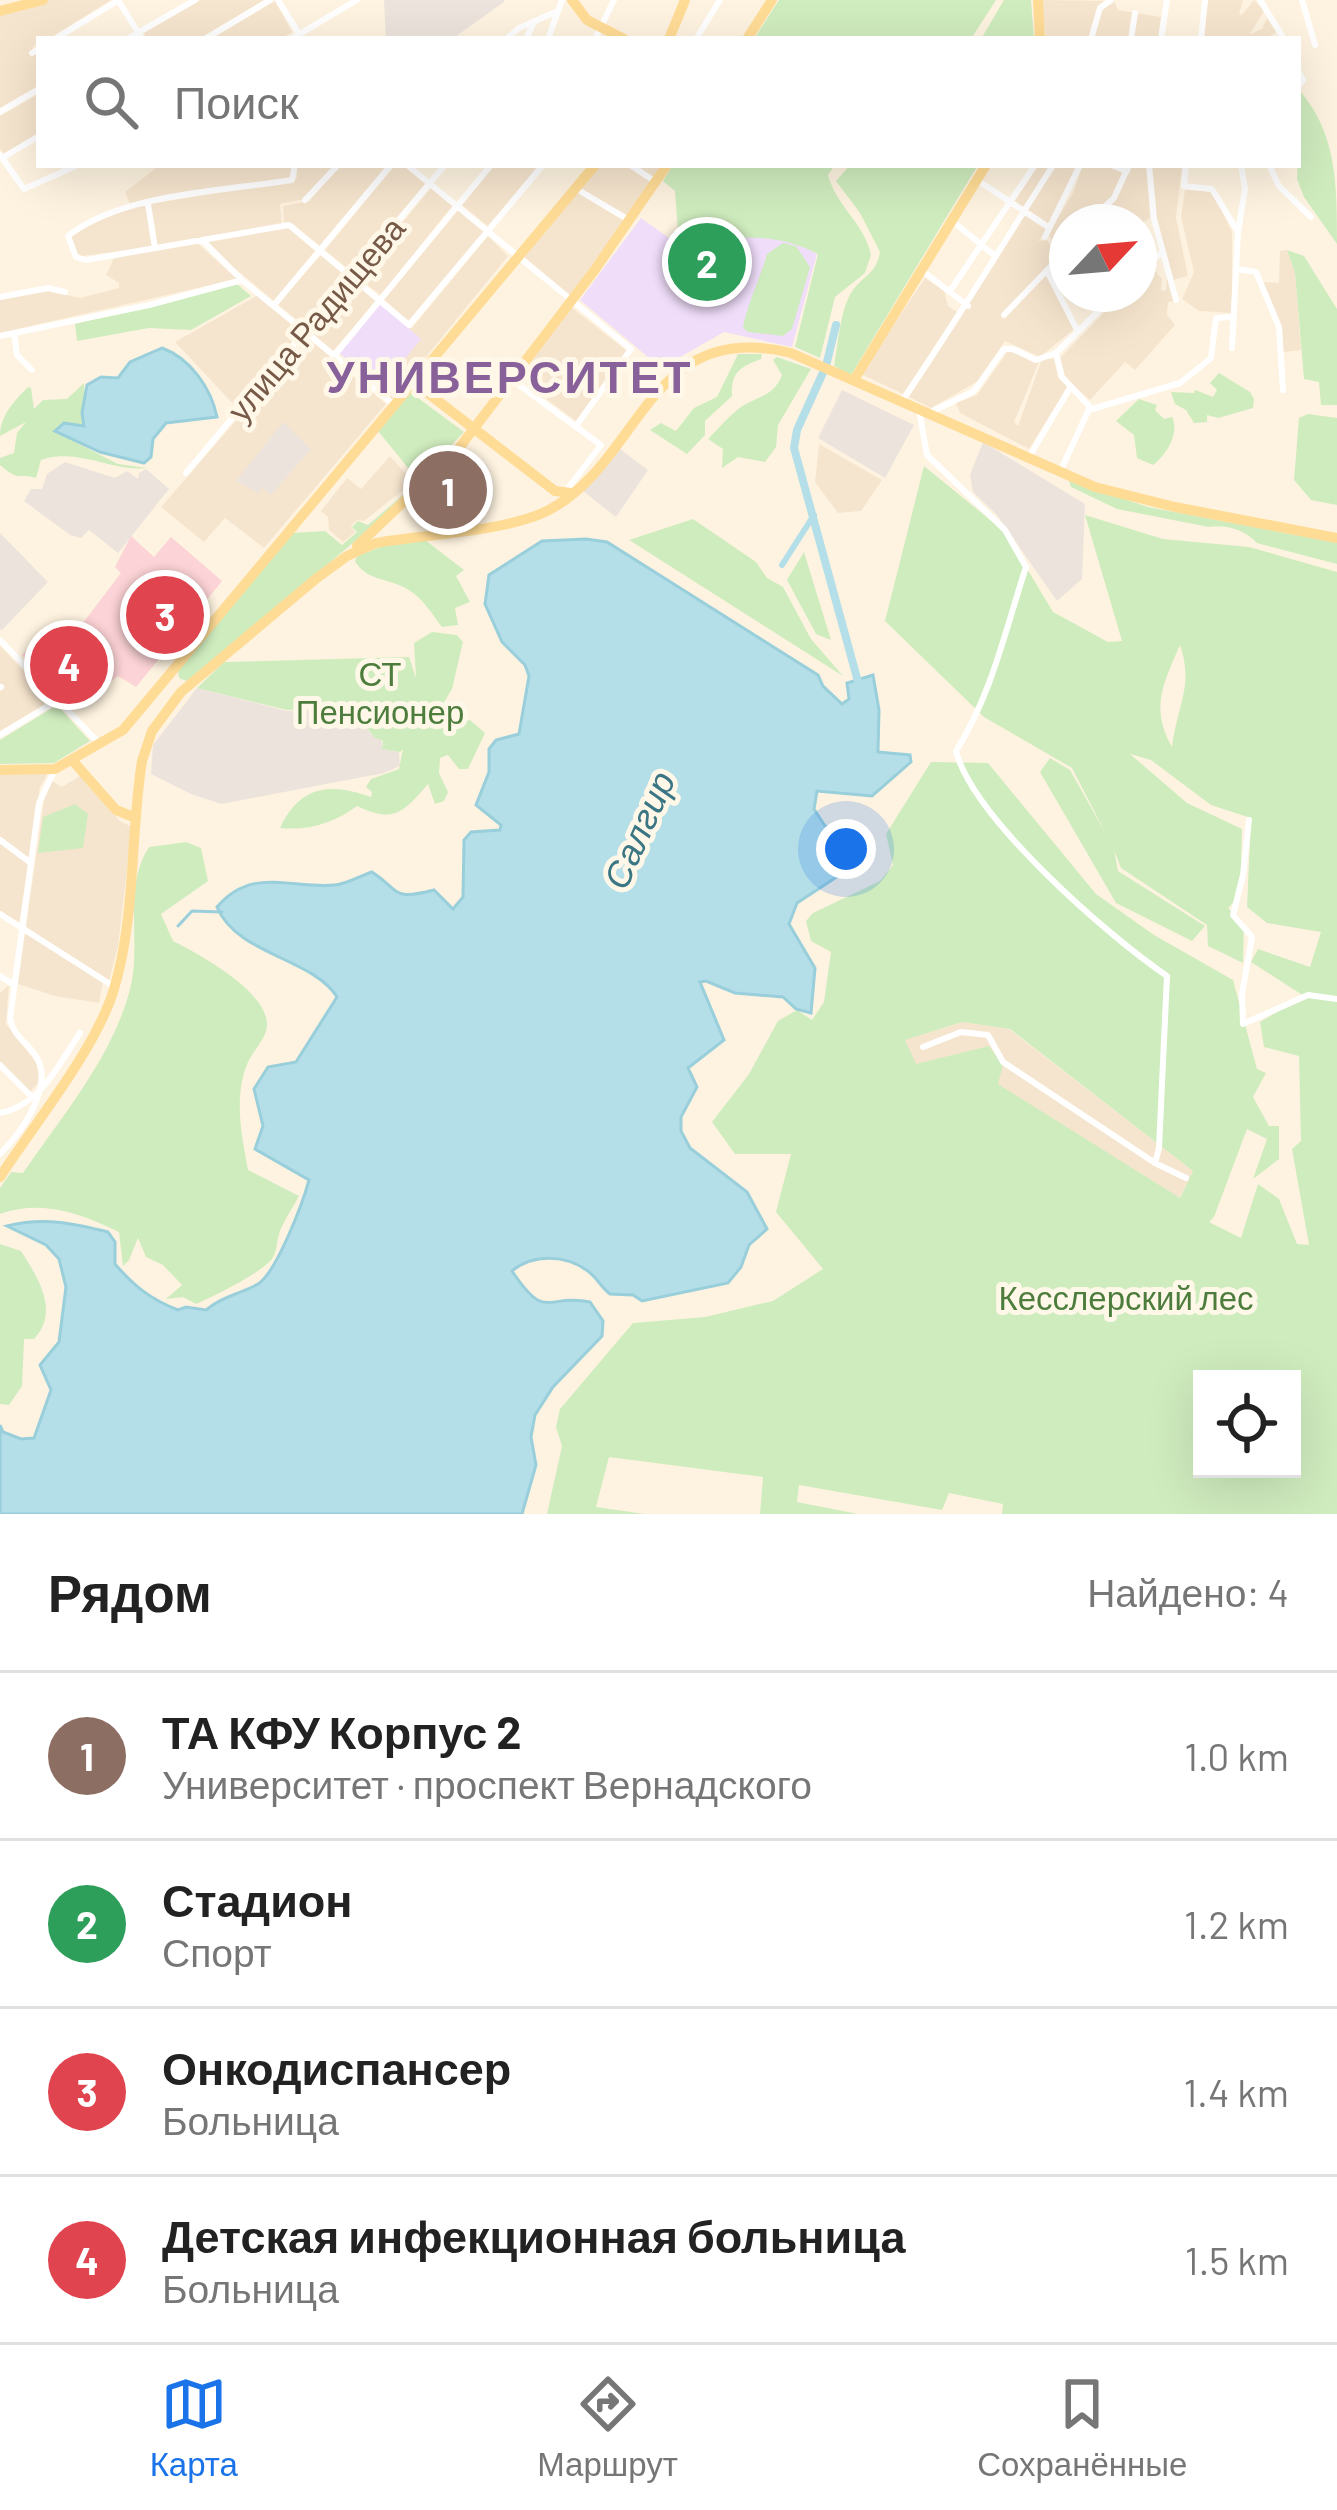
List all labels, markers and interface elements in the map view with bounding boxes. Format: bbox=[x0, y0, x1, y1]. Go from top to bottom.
search box bbox=[36, 36, 1301, 168]
icon: search bbox=[78, 69, 144, 135]
text: Поиск bbox=[174, 74, 299, 128]
north arrow bbox=[1049, 204, 1157, 312]
street label: улица Радищева bbox=[218, 207, 413, 429]
pin: 2 bbox=[668, 217, 746, 307]
district label: УНИВЕРСИТЕТ bbox=[326, 348, 694, 402]
pin: 1 bbox=[409, 445, 487, 535]
pin: 3 bbox=[126, 570, 204, 660]
pin: 4 bbox=[30, 620, 108, 710]
park label: СТ Пенсионер bbox=[296, 653, 464, 731]
water label: Салгир bbox=[593, 764, 683, 895]
your location bbox=[816, 819, 876, 879]
park label: Кесслерский лес bbox=[998, 1277, 1254, 1317]
map controls bbox=[1193, 1370, 1301, 1478]
button: locate bbox=[1193, 1370, 1301, 1478]
text: Рядом bbox=[48, 1561, 212, 1622]
text: Найдено: 4 bbox=[1087, 1568, 1289, 1615]
text: ТА КФУ Корпус 2 bbox=[162, 1704, 521, 1758]
text: 1 bbox=[80, 1732, 94, 1779]
text: 1.0 km bbox=[1184, 1732, 1289, 1779]
text: Университет · проспект Вернадского bbox=[162, 1760, 812, 1807]
text: Стадион bbox=[162, 1872, 352, 1926]
text: 2 bbox=[76, 1900, 98, 1947]
text: 1.2 km bbox=[1184, 1900, 1289, 1947]
text: Спорт bbox=[162, 1928, 272, 1975]
text: Онкодиспансер bbox=[162, 2040, 511, 2094]
text: 3 bbox=[76, 2068, 98, 2115]
text: 1.4 km bbox=[1183, 2068, 1289, 2115]
text: Больница bbox=[162, 2096, 339, 2143]
text: Детская инфекционная больница bbox=[162, 2208, 905, 2262]
text: 4 bbox=[75, 2236, 99, 2283]
text: 1.5 km bbox=[1185, 2236, 1289, 2283]
text: Больница bbox=[162, 2264, 339, 2311]
tab: Карта bbox=[150, 2371, 238, 2484]
tab: Маршрут bbox=[537, 2371, 678, 2484]
tab: Сохранённые bbox=[977, 2371, 1187, 2484]

